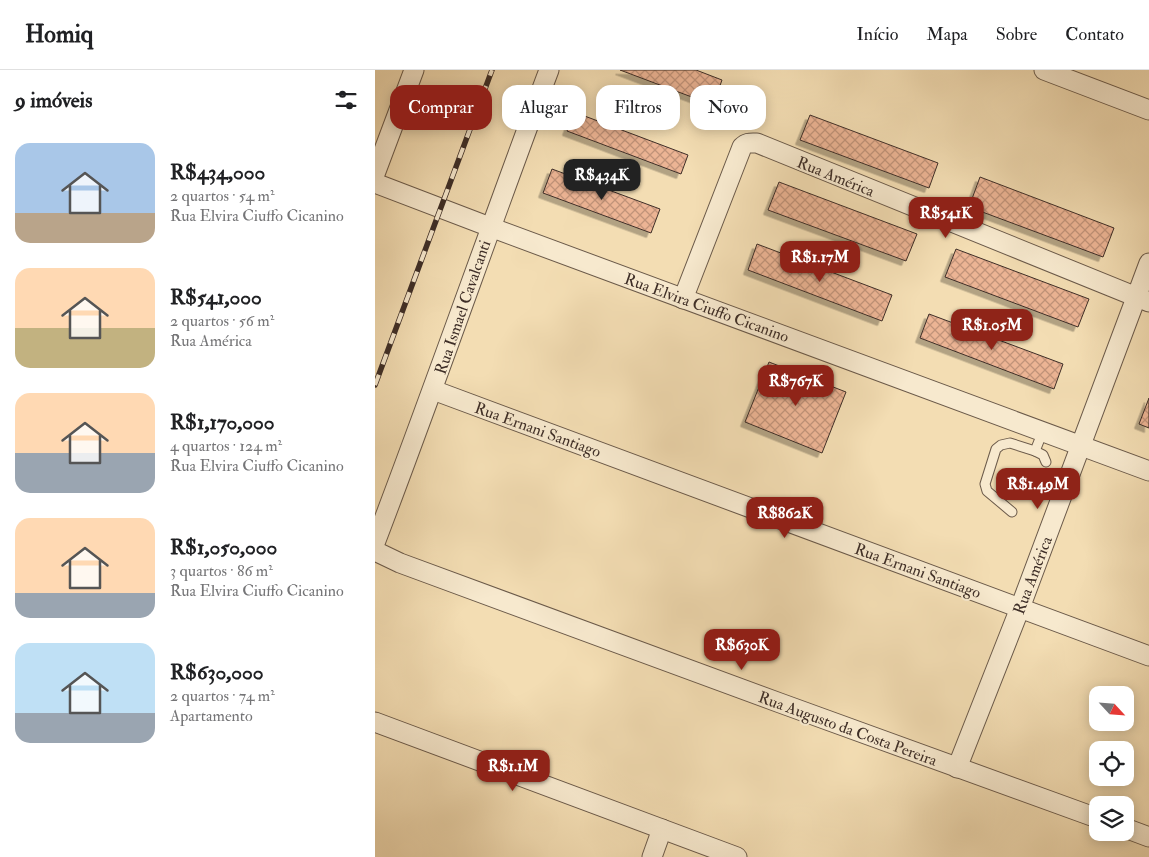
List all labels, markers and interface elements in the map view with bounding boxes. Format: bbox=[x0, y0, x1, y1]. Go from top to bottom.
text: Homiq bbox=[25, 19, 93, 50]
text: Início bbox=[857, 23, 898, 46]
text: Mapa bbox=[926, 23, 968, 46]
text: Sobre bbox=[996, 23, 1037, 46]
text: Contato bbox=[1065, 23, 1124, 46]
chip: Comprar bbox=[390, 85, 492, 130]
chip: Alugar bbox=[502, 85, 586, 130]
chip: Filtros bbox=[596, 85, 680, 130]
chip: Novo bbox=[690, 85, 766, 130]
icon: filters bbox=[332, 86, 360, 114]
text: 9 imóveis bbox=[15, 87, 92, 114]
street label: Rua América bbox=[794, 152, 878, 202]
pin: R$434K bbox=[561, 158, 643, 201]
text: R$434,000 bbox=[170, 159, 265, 186]
icon: home bbox=[55, 163, 115, 223]
text: R$434K bbox=[574, 165, 630, 185]
text: 2 quartos · 54 m² bbox=[170, 186, 274, 206]
pin: R$541K bbox=[905, 196, 987, 239]
text: R$541K bbox=[920, 203, 972, 223]
text: Rua Elvira Ciuffo Cicanino bbox=[170, 206, 344, 226]
street label: Rua Ismael Cavalcanti bbox=[431, 238, 495, 377]
pin: R$1.17M bbox=[774, 240, 866, 283]
text: R$1.17M bbox=[791, 247, 849, 267]
street label: Rua Elvira Ciuffo Cicanino bbox=[622, 269, 792, 347]
text: R$541,000 bbox=[170, 284, 262, 311]
icon: home bbox=[55, 288, 115, 348]
pin: R$1.05M bbox=[946, 308, 1038, 351]
text: 2 quartos · 56 m² bbox=[170, 311, 274, 331]
text: R$1.05M bbox=[962, 315, 1022, 335]
text: Rua América bbox=[170, 331, 252, 351]
pin: R$767K bbox=[755, 364, 837, 407]
text: R$767K bbox=[769, 371, 823, 391]
street label: Rua Ernani Santiago bbox=[472, 398, 604, 462]
text: R$1,170,000 bbox=[170, 409, 275, 436]
icon: home bbox=[55, 413, 115, 473]
text: 4 quartos · 124 m² bbox=[170, 436, 282, 456]
text: Rua Elvira Ciuffo Cicanino bbox=[170, 456, 344, 476]
pin: R$1.49M bbox=[992, 468, 1084, 510]
text: R$1.49M bbox=[1007, 474, 1069, 494]
pin: R$862K bbox=[744, 496, 826, 539]
text: R$862K bbox=[757, 503, 813, 523]
street label: Rua América bbox=[1009, 533, 1057, 617]
text: R$1,050,000 bbox=[170, 534, 277, 561]
icon: home bbox=[55, 538, 115, 598]
street label: Rua Ernani Santiago bbox=[852, 539, 984, 603]
text: 3 quartos · 86 m² bbox=[170, 561, 273, 581]
text: Rua Elvira Ciuffo Cicanino bbox=[170, 581, 344, 601]
pin: R$630K bbox=[701, 628, 783, 671]
text: R$630K bbox=[715, 635, 769, 655]
text: R$630,000 bbox=[170, 659, 264, 686]
icon: home bbox=[55, 663, 115, 723]
text: 2 quartos · 74 m² bbox=[170, 686, 275, 706]
north arrow bbox=[1089, 686, 1134, 731]
map controls bbox=[1089, 686, 1134, 841]
street label: Rua Augusto da Costa Pereira bbox=[756, 687, 940, 771]
text: Apartamento bbox=[170, 706, 253, 726]
button: locate bbox=[1089, 741, 1134, 786]
pin: R$1.1M bbox=[472, 750, 554, 792]
text: R$1.1M bbox=[488, 756, 538, 776]
button: layers bbox=[1089, 796, 1134, 841]

